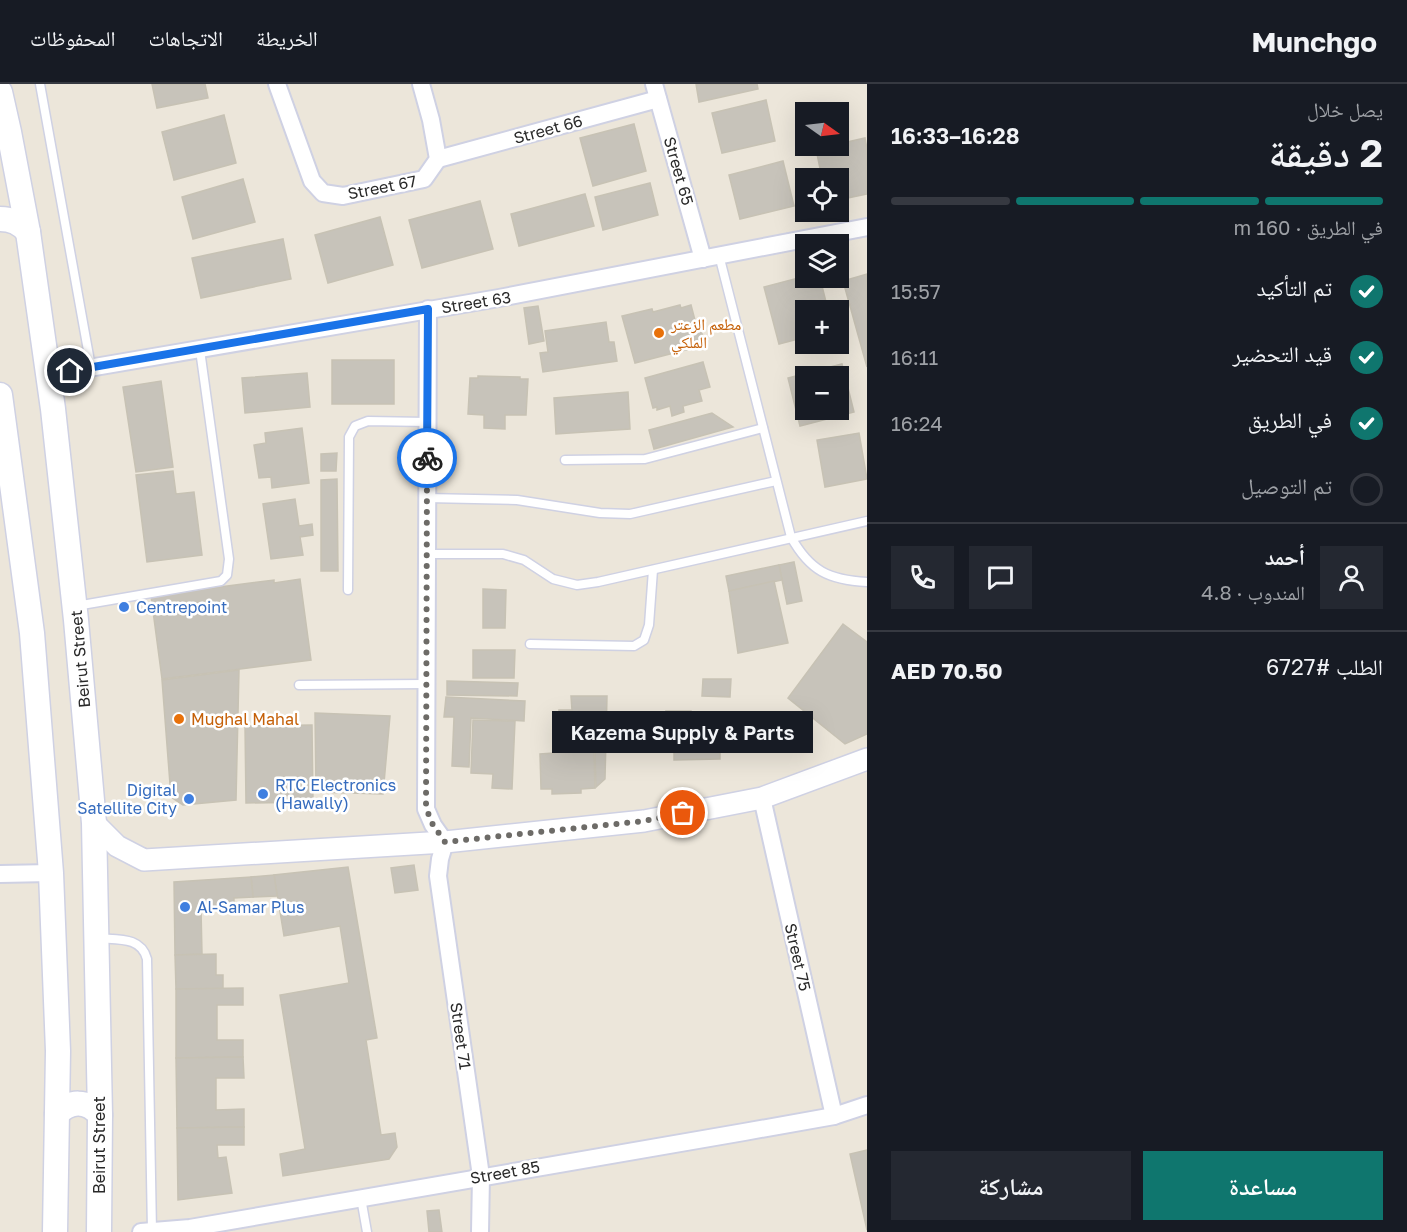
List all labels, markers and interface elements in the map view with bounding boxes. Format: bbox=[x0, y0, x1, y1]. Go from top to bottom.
text: المحفوظات bbox=[30, 25, 115, 51]
text: الاتجاهات bbox=[148, 25, 223, 51]
text: الخريطة bbox=[256, 25, 318, 51]
text: Munchgo bbox=[1251, 25, 1377, 58]
text: يصل خلال bbox=[1307, 97, 1383, 121]
north arrow bbox=[795, 102, 849, 156]
map controls bbox=[795, 102, 849, 420]
street label: Street 66 bbox=[511, 110, 585, 148]
text: 16:28–16:33 bbox=[891, 122, 1020, 149]
text: 2 دقيقة bbox=[1269, 129, 1383, 176]
street label: Street 65 bbox=[660, 134, 698, 208]
button: locate bbox=[795, 168, 849, 222]
street label: Street 67 bbox=[346, 171, 418, 203]
text: في الطريق · 160 m bbox=[1234, 215, 1383, 239]
button: layers bbox=[795, 234, 849, 288]
text: تم التأكيد bbox=[1256, 274, 1332, 301]
icon: check bbox=[1350, 275, 1383, 308]
text: 15:57 bbox=[891, 279, 941, 303]
street label: Street 63 bbox=[440, 287, 512, 317]
button: + bbox=[795, 300, 849, 354]
place label: مطعم الزعتر الملكي bbox=[670, 314, 741, 355]
marker: مطعم الزعتر الملكي bbox=[652, 326, 666, 340]
text: قيد التحضير bbox=[1233, 340, 1332, 367]
icon: check bbox=[1350, 341, 1383, 374]
pin bbox=[44, 345, 95, 396]
text: 16:11 bbox=[891, 345, 938, 369]
icon: home bbox=[53, 354, 86, 387]
button: − bbox=[795, 366, 849, 420]
text: في الطريق bbox=[1248, 406, 1332, 433]
icon: check bbox=[1350, 407, 1383, 440]
text: 16:24 bbox=[891, 411, 943, 435]
courier bbox=[397, 428, 457, 488]
icon: bike bbox=[411, 442, 444, 475]
text: تم التوصيل bbox=[1241, 472, 1332, 499]
text: أحمد bbox=[1265, 543, 1305, 570]
button: phone bbox=[891, 546, 954, 609]
button: chat bbox=[969, 546, 1032, 609]
button: person bbox=[1320, 546, 1383, 609]
text: المندوب · 4.8 bbox=[1201, 580, 1305, 604]
place label: Centrepoint bbox=[136, 597, 227, 617]
marker: Centrepoint bbox=[117, 600, 131, 614]
street label: Beirut Street bbox=[66, 609, 94, 709]
text: الطلب #6727 bbox=[1266, 653, 1383, 680]
text: AED 70.50 bbox=[891, 657, 1003, 684]
place label: Mughal Mahal bbox=[191, 709, 299, 729]
callout: Kazema Supply & Parts bbox=[552, 711, 813, 753]
marker: Mughal Mahal bbox=[172, 712, 186, 726]
text: Kazema Supply & Parts bbox=[570, 720, 795, 744]
place label: RTC Electronics (Hawally) bbox=[275, 775, 396, 813]
place label: Digital Satellite City bbox=[77, 780, 177, 818]
marker: RTC Electronics (Hawally) bbox=[256, 787, 270, 801]
pin bbox=[657, 787, 708, 838]
marker: Digital Satellite City bbox=[182, 792, 196, 806]
icon: bag bbox=[666, 796, 699, 829]
place label: Al-Samar Plus bbox=[197, 897, 304, 917]
marker: Al-Samar Plus bbox=[178, 900, 192, 914]
street label: Street 75 bbox=[780, 921, 816, 993]
street label: Street 71 bbox=[446, 1001, 476, 1071]
street label: Beirut Street bbox=[89, 1096, 109, 1194]
button: مشاركة bbox=[891, 1151, 1131, 1220]
button: مساعدة bbox=[1143, 1151, 1383, 1220]
street label: Street 85 bbox=[469, 1156, 541, 1188]

